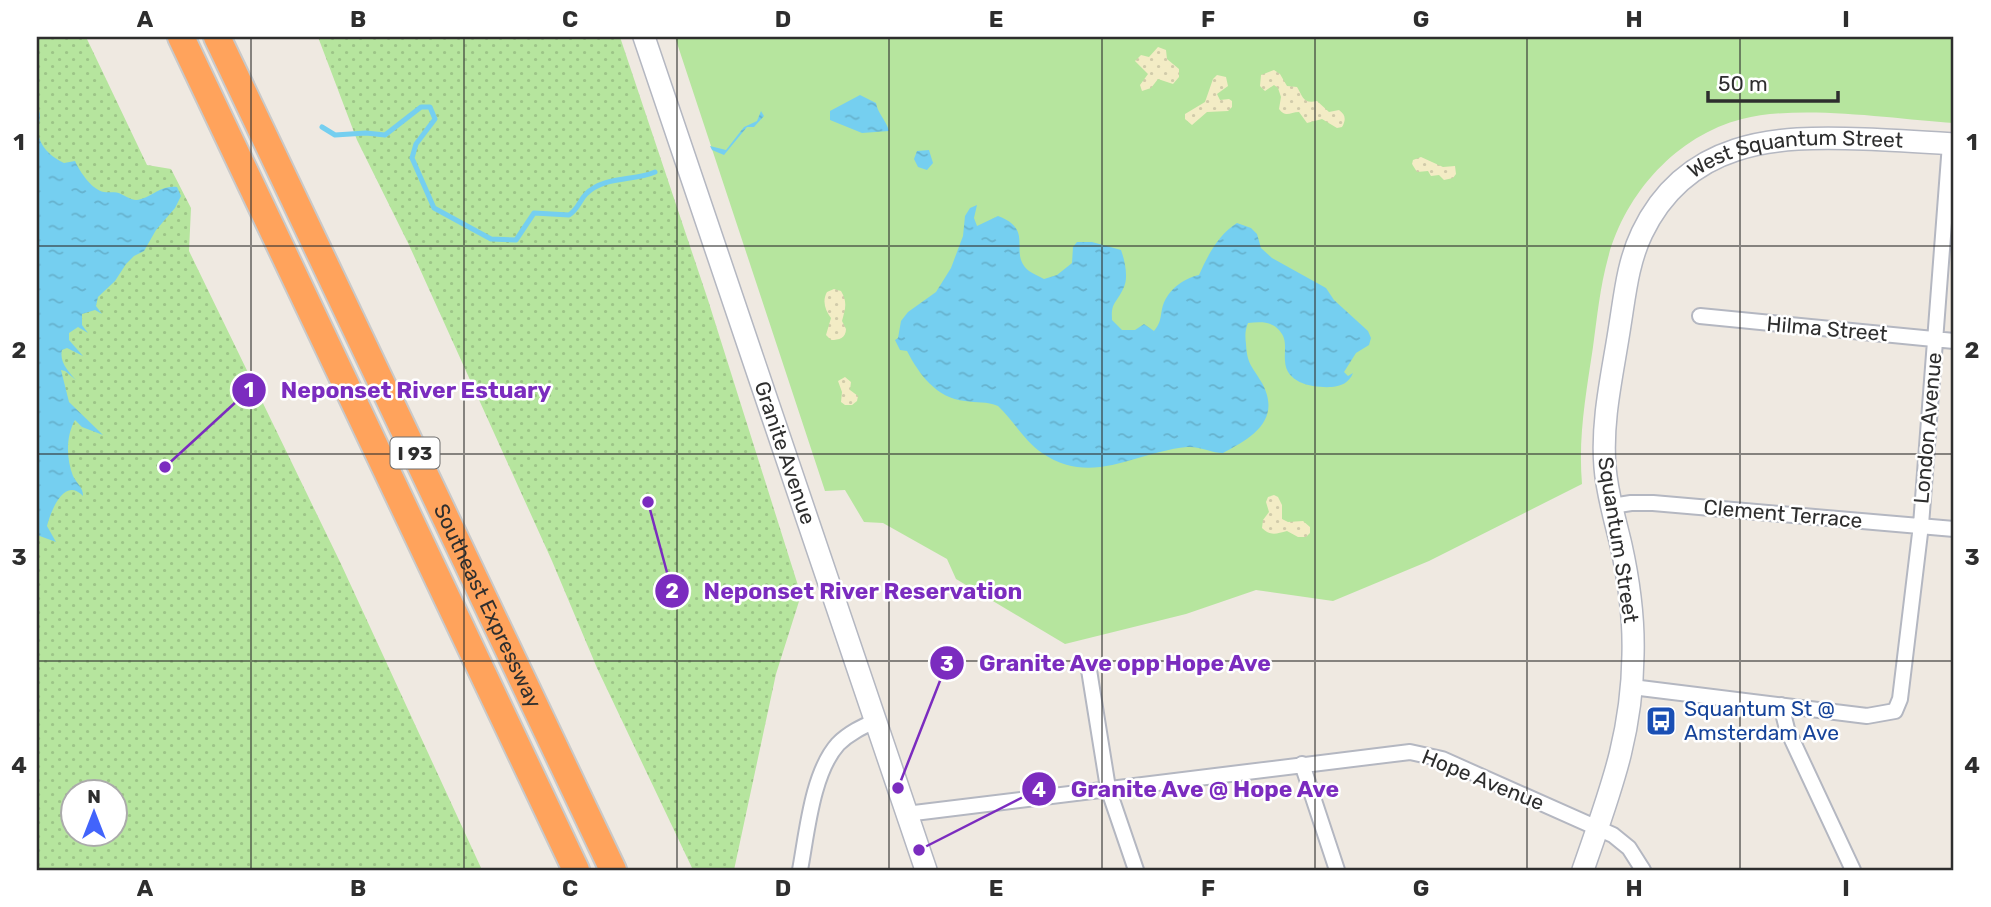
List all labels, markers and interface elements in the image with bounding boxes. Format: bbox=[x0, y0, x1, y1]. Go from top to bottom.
text: A bbox=[137, 5, 154, 33]
text: B bbox=[350, 5, 366, 33]
text: C bbox=[562, 5, 578, 33]
text: D bbox=[775, 5, 791, 33]
text: E bbox=[989, 5, 1003, 33]
text: F bbox=[1201, 5, 1215, 33]
text: G bbox=[1413, 5, 1429, 33]
text: H bbox=[1625, 5, 1643, 33]
text: I bbox=[1842, 5, 1850, 33]
scale bar bbox=[1708, 60, 1837, 104]
text: 50 m bbox=[1718, 71, 1768, 96]
street label: West Squantum Street bbox=[1683, 125, 1904, 183]
text: 1 bbox=[13, 128, 25, 156]
text: 1 bbox=[1966, 128, 1978, 156]
street label: Hilma Street bbox=[1766, 311, 1889, 346]
text: 2 bbox=[12, 336, 26, 364]
text: 2 bbox=[1965, 336, 1979, 364]
street label: London Avenue bbox=[1908, 351, 1947, 505]
callout: Neponset River Estuary bbox=[232, 368, 566, 412]
text: Neponset River Estuary bbox=[281, 376, 551, 404]
text: 1 bbox=[244, 377, 254, 402]
street label: Granite Avenue bbox=[749, 378, 821, 528]
road number: I 93 bbox=[390, 437, 440, 468]
street label: Squantum Street bbox=[1593, 455, 1644, 625]
street label: Clement Terrace bbox=[1703, 494, 1863, 533]
street label: Southeast Expressway bbox=[429, 500, 547, 712]
text: 3 bbox=[11, 543, 27, 571]
text: 3 bbox=[1964, 543, 1980, 571]
callout: Neponset River Reservation bbox=[654, 569, 1036, 613]
text: Neponset River Reservation bbox=[704, 577, 1022, 605]
text: 2 bbox=[665, 578, 679, 603]
callout: Granite Ave opp Hope Ave bbox=[929, 641, 1285, 685]
text: Granite Ave opp Hope Ave bbox=[979, 649, 1271, 677]
text: 3 bbox=[940, 651, 954, 676]
place label: Squantum St @ Amsterdam Ave bbox=[1684, 696, 1839, 745]
bus stop icon: Squantum St @ Amsterdam Ave bbox=[1644, 704, 1678, 738]
street label: Hope Avenue bbox=[1418, 744, 1548, 815]
text: 4 bbox=[11, 751, 27, 779]
text: 4 bbox=[1964, 751, 1980, 779]
callout: Granite Ave @ Hope Ave bbox=[1021, 767, 1354, 811]
text: Granite Ave @ Hope Ave bbox=[1071, 775, 1339, 803]
text: 4 bbox=[1032, 777, 1046, 802]
north arrow bbox=[60, 778, 130, 848]
text: N bbox=[87, 785, 101, 808]
text: A bbox=[137, 874, 154, 902]
text: B bbox=[350, 874, 366, 902]
text: C bbox=[562, 874, 578, 902]
text: D bbox=[775, 874, 791, 902]
text: E bbox=[989, 874, 1003, 902]
text: F bbox=[1201, 874, 1215, 902]
text: G bbox=[1413, 874, 1429, 902]
text: H bbox=[1625, 874, 1643, 902]
text: I bbox=[1842, 874, 1850, 902]

